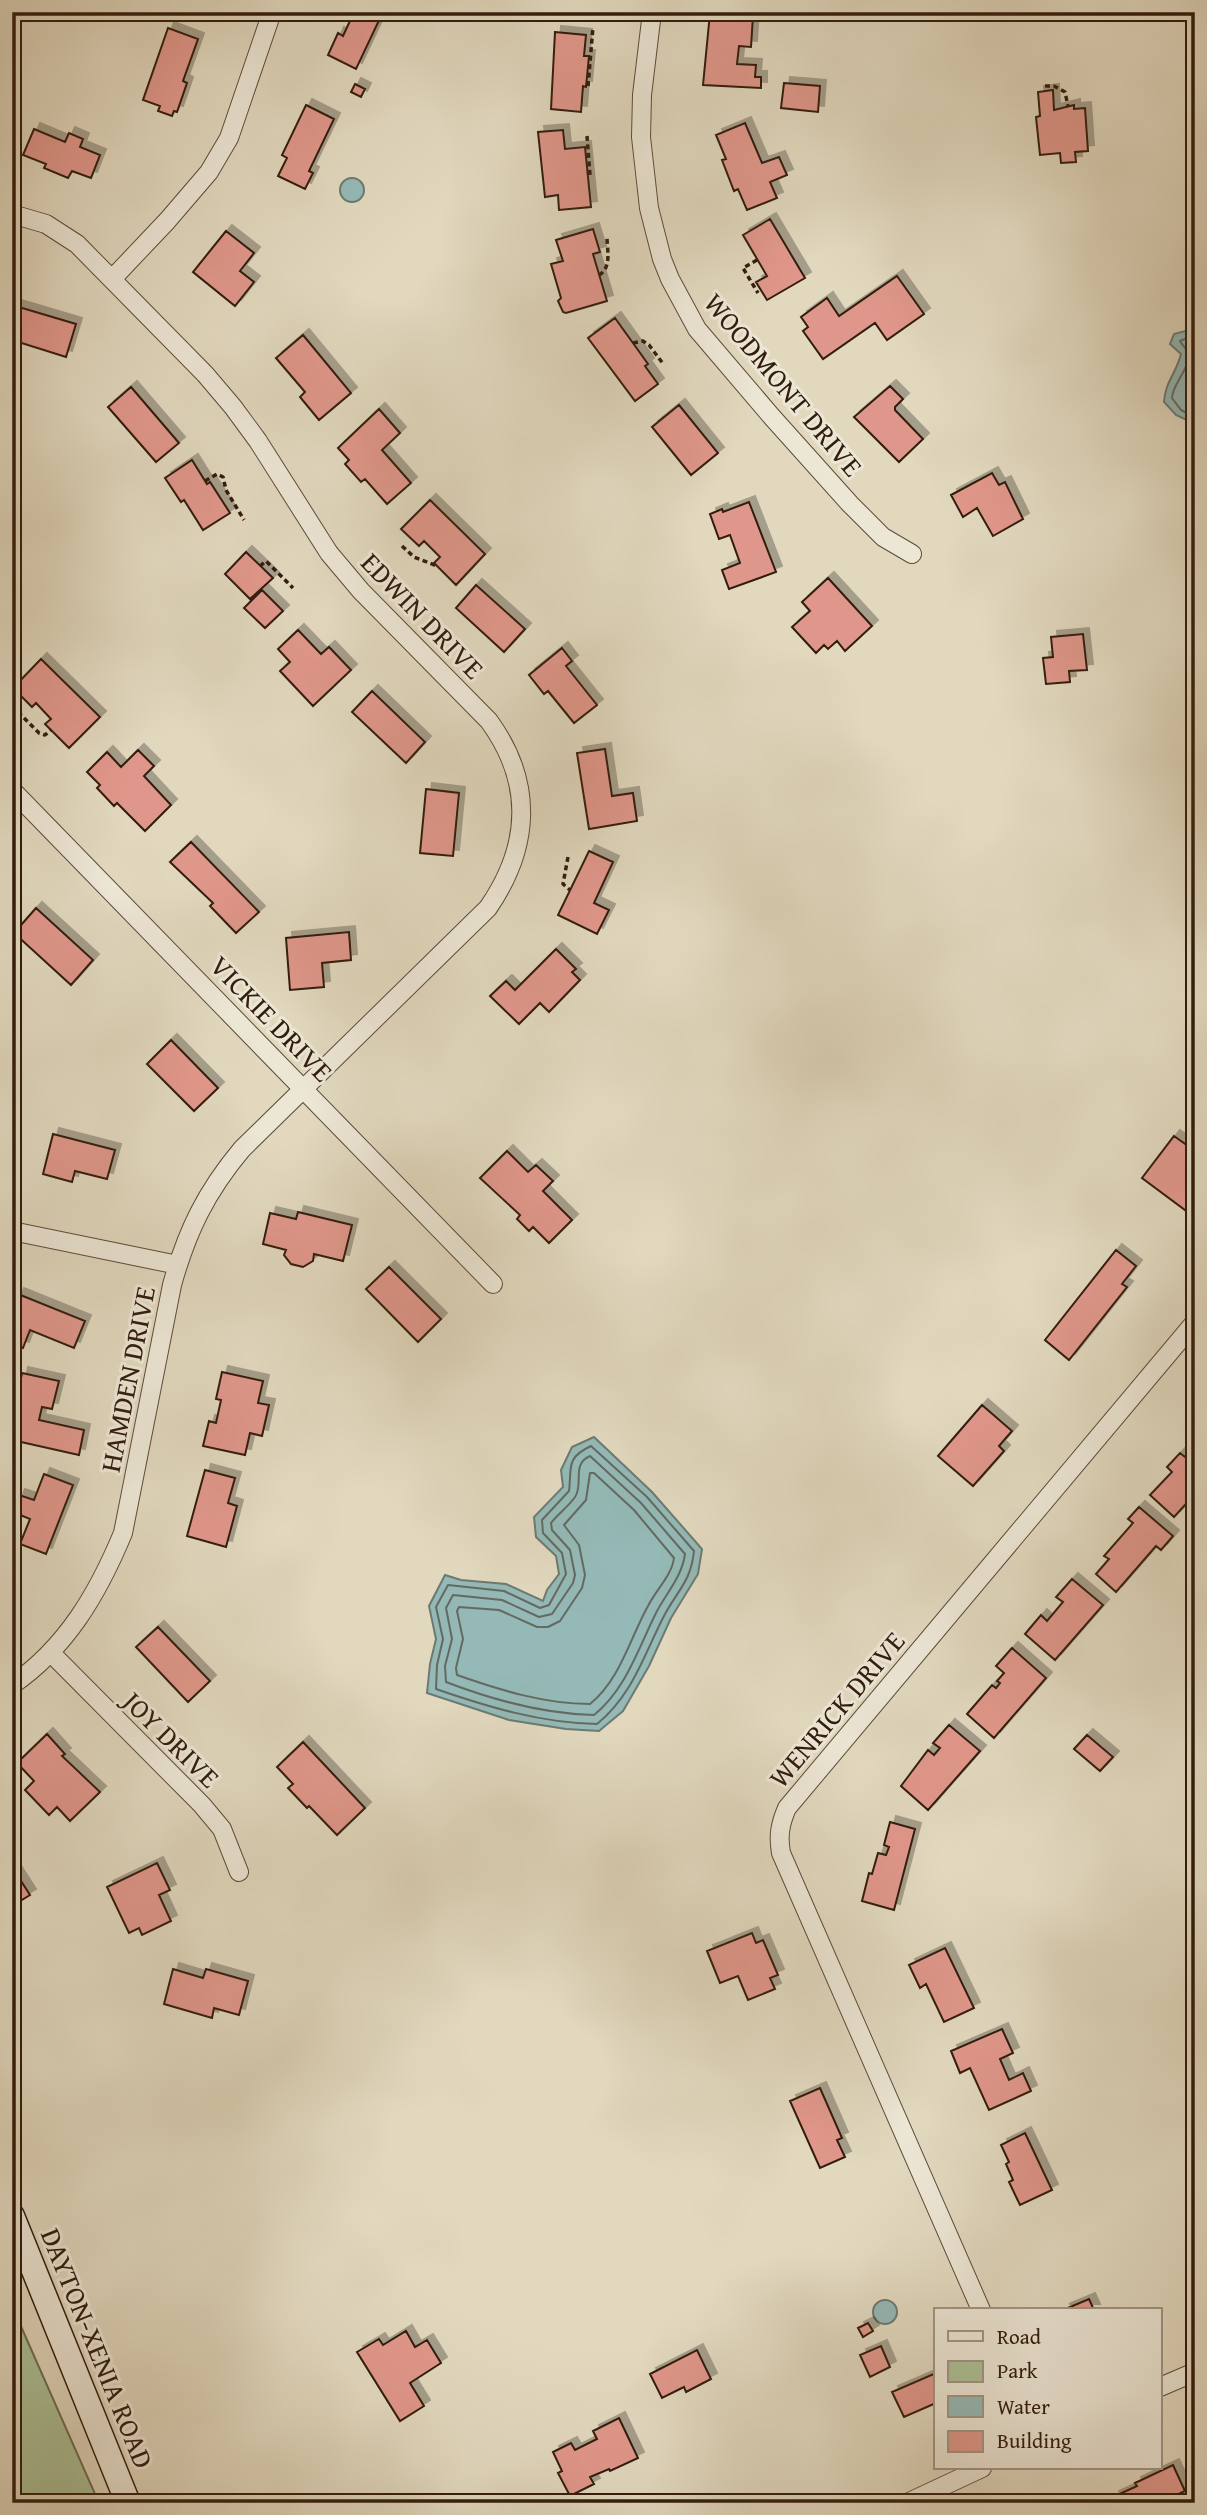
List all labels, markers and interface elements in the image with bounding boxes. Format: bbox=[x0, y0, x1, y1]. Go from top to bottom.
street label: WOODMONT DRIVE bbox=[695, 283, 873, 485]
street label: EDWIN DRIVE bbox=[352, 542, 494, 688]
street label: VICKIE DRIVE bbox=[201, 946, 343, 1090]
street label: HAMDEN DRIVE bbox=[89, 1283, 165, 1475]
street label: WENRICK DRIVE bbox=[758, 1622, 914, 1796]
street label: JOY DRIVE bbox=[112, 1679, 230, 1797]
street label: DAYTON-XENIA ROAD bbox=[31, 2222, 165, 2474]
legend bbox=[934, 2308, 1162, 2470]
text: Road bbox=[997, 2321, 1042, 2352]
text: Park bbox=[997, 2355, 1038, 2386]
text: Water bbox=[997, 2391, 1050, 2422]
text: Building bbox=[997, 2425, 1072, 2456]

